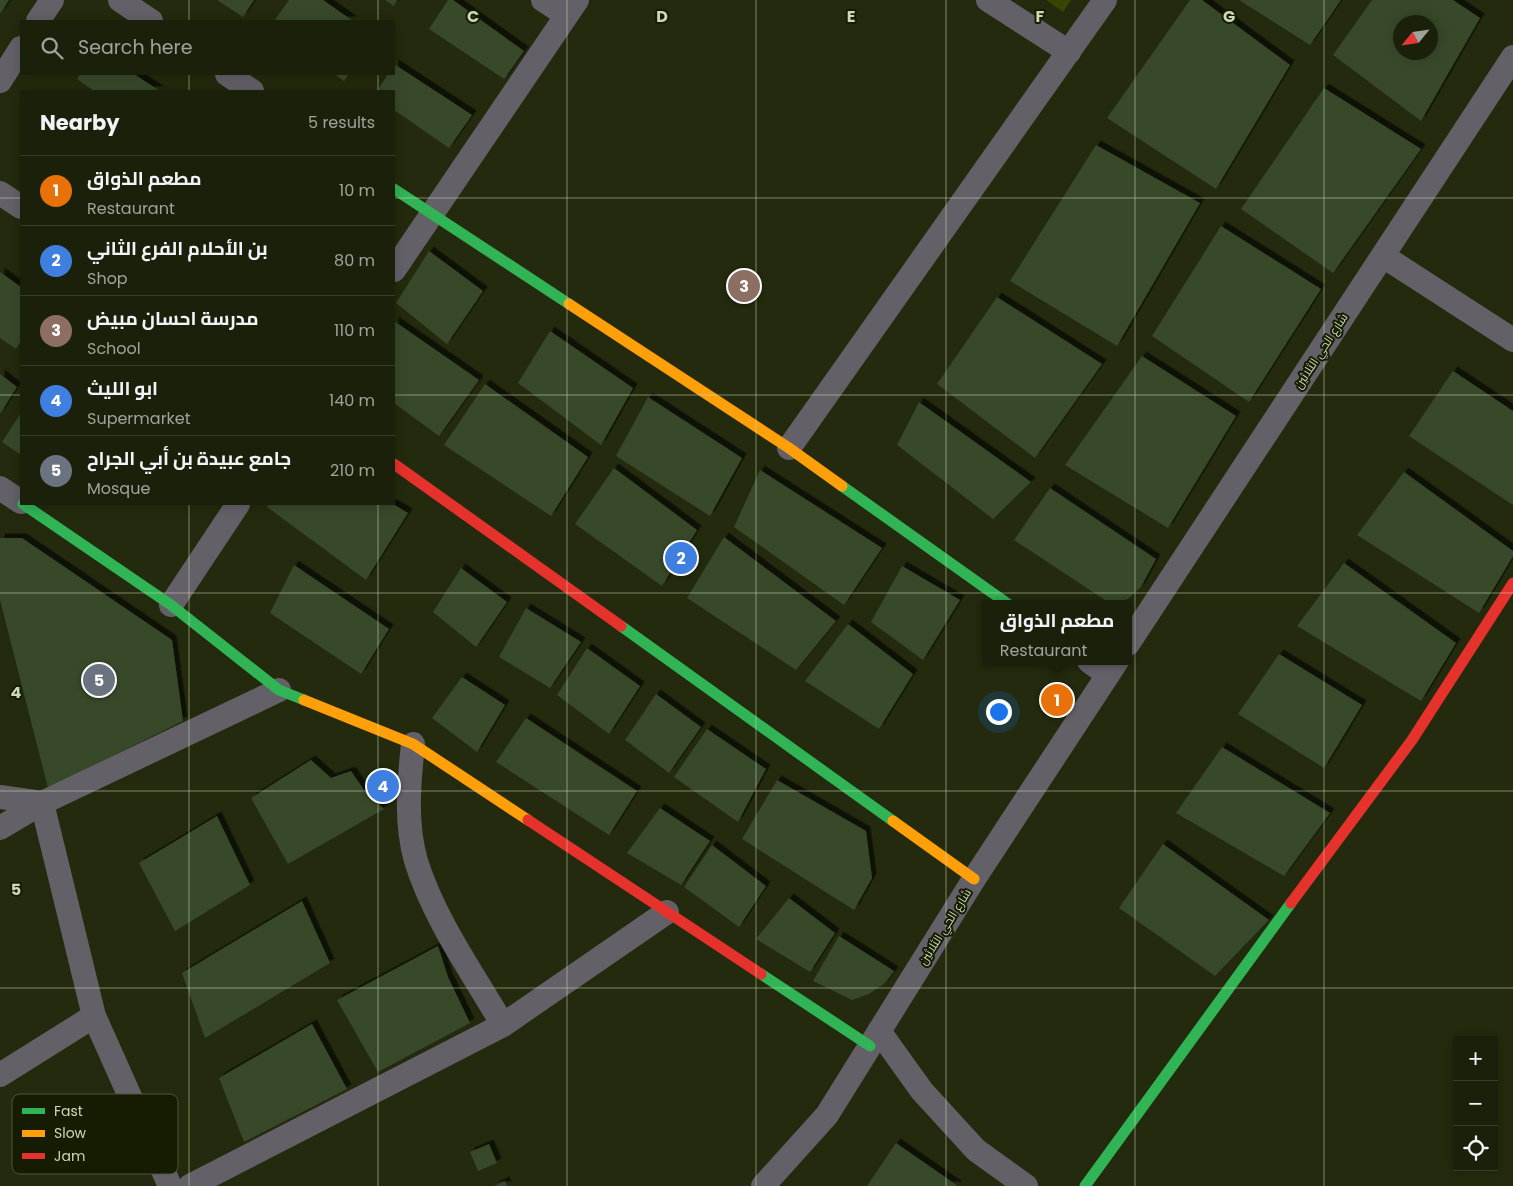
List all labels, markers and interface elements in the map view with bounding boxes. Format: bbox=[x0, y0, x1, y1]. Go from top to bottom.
text: C bbox=[467, 5, 479, 28]
text: D bbox=[656, 5, 668, 28]
text: E bbox=[847, 5, 855, 28]
text: F bbox=[1036, 5, 1045, 28]
text: G bbox=[1223, 5, 1235, 28]
north arrow bbox=[1393, 15, 1438, 60]
search box bbox=[20, 20, 395, 75]
icon: search bbox=[38, 34, 66, 62]
text: Search here bbox=[78, 34, 192, 61]
text: Nearby bbox=[40, 108, 120, 137]
text: 5 results bbox=[308, 111, 375, 134]
text: مطعم الذواق bbox=[87, 165, 202, 192]
text: 1 bbox=[53, 179, 59, 202]
text: 10 m bbox=[339, 179, 375, 202]
text: Restaurant bbox=[87, 197, 175, 220]
text: بن الأحلام الفرع الثاني bbox=[87, 235, 268, 262]
text: 2 bbox=[51, 249, 61, 272]
text: 80 m bbox=[334, 249, 375, 272]
text: Shop bbox=[87, 267, 128, 290]
pin: 3 bbox=[728, 267, 760, 305]
text: مدرسة احسان مبيض bbox=[87, 305, 259, 332]
street label: شارع الحي الثلاثين bbox=[1290, 309, 1353, 393]
text: 3 bbox=[51, 319, 61, 342]
text: 110 m bbox=[334, 319, 375, 342]
text: School bbox=[87, 337, 141, 360]
text: ابو الليث bbox=[87, 375, 158, 402]
text: 4 bbox=[51, 389, 61, 412]
text: 140 m bbox=[329, 389, 375, 412]
text: Supermarket bbox=[87, 407, 191, 430]
text: جامع عبيدة بن أبي الجراح bbox=[87, 445, 291, 472]
text: 5 bbox=[51, 459, 61, 482]
text: 210 m bbox=[330, 459, 375, 482]
text: Mosque bbox=[87, 477, 150, 500]
pin: 2 bbox=[665, 539, 697, 577]
popup bbox=[982, 600, 1132, 665]
text: مطعم الذواق bbox=[1000, 607, 1114, 634]
text: Restaurant bbox=[1000, 639, 1087, 662]
pin: 5 bbox=[83, 661, 115, 699]
text: 4 bbox=[11, 681, 22, 704]
pin: 1 bbox=[1041, 681, 1073, 719]
your location bbox=[986, 699, 1012, 725]
pin: 4 bbox=[367, 767, 399, 805]
text: 5 bbox=[11, 878, 21, 901]
street label: شارع الحي الثلاثين bbox=[914, 885, 977, 969]
map controls bbox=[1453, 1036, 1498, 1171]
button: + bbox=[1453, 1036, 1498, 1081]
button: − bbox=[1453, 1081, 1498, 1126]
legend bbox=[12, 1094, 178, 1174]
text: Fast bbox=[54, 1101, 83, 1121]
text: Slow bbox=[54, 1123, 87, 1143]
button: locate bbox=[1453, 1126, 1498, 1171]
text: Jam bbox=[54, 1146, 85, 1166]

